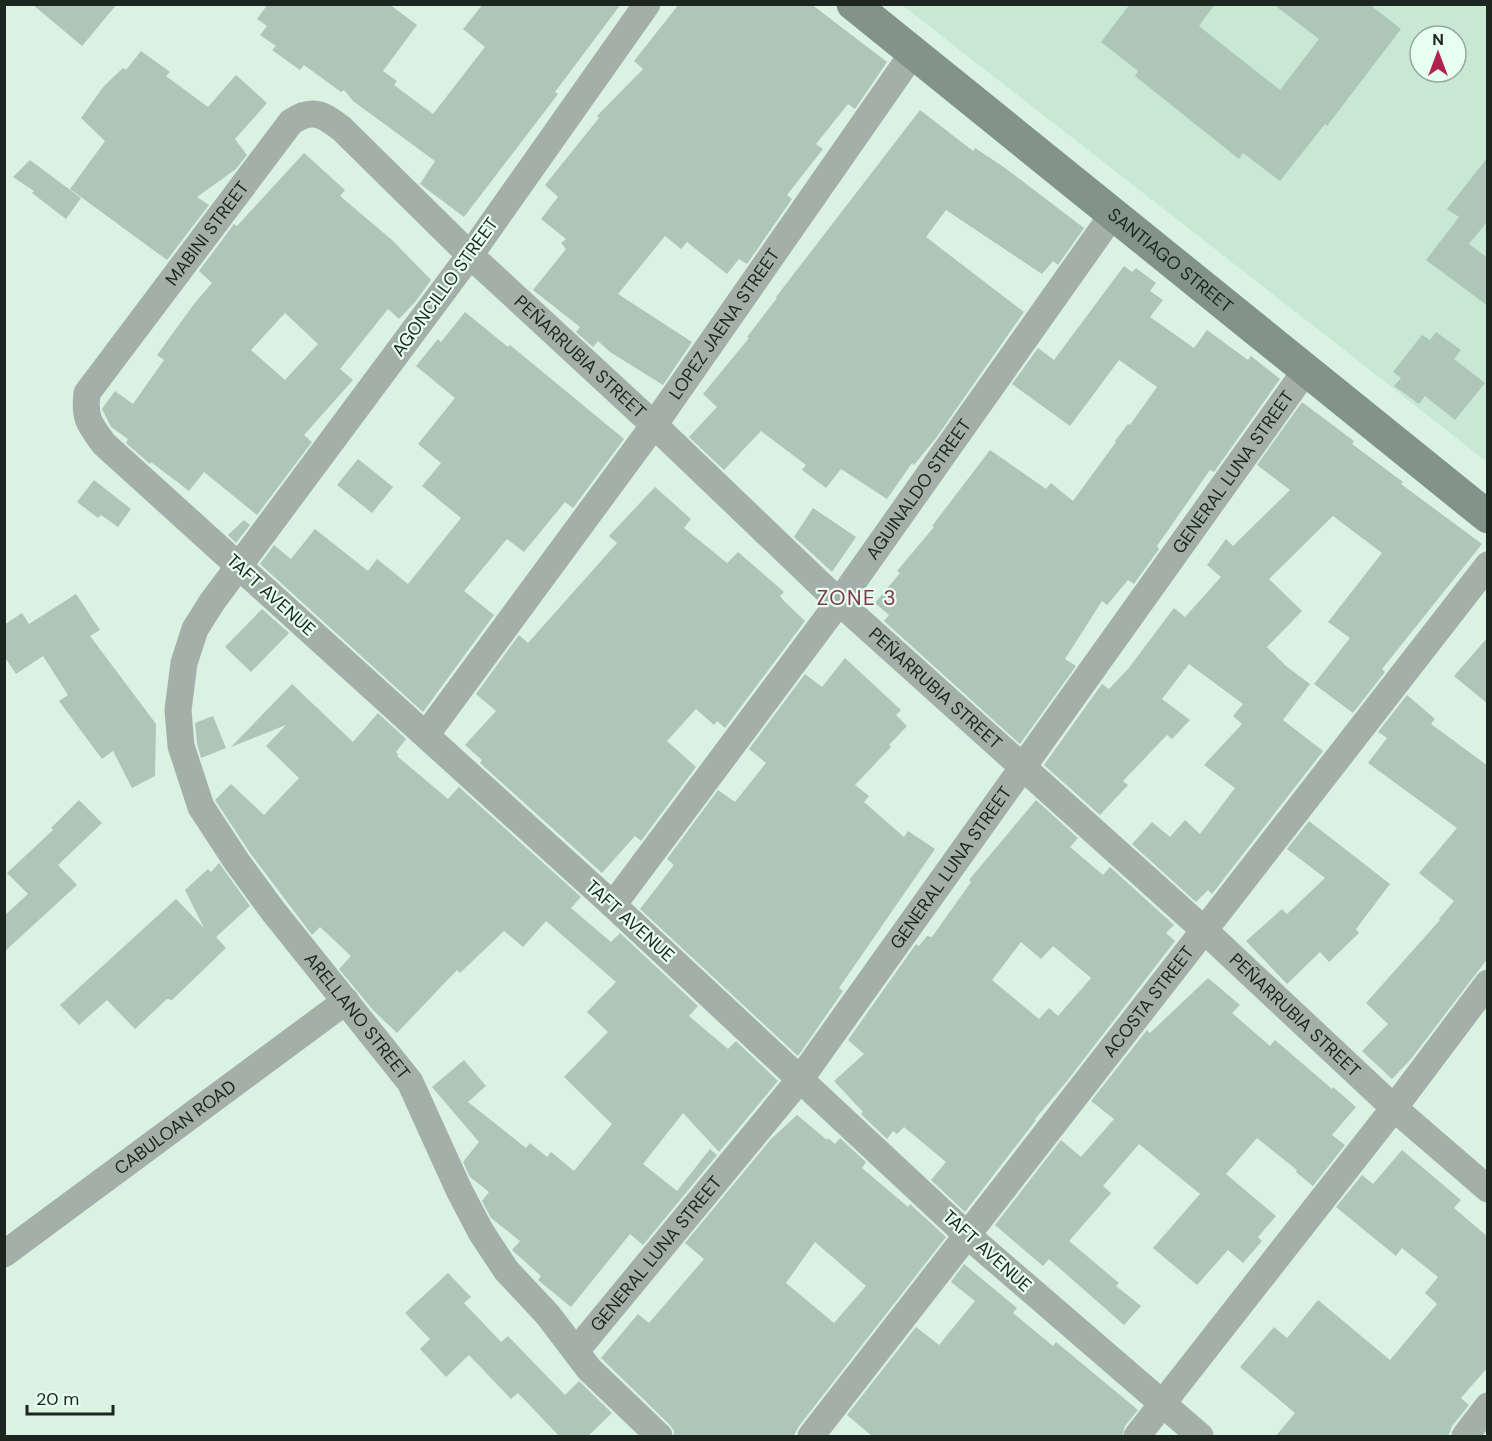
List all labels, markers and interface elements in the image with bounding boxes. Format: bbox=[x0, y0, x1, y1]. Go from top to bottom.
north arrow bbox=[1408, 24, 1468, 84]
text: N bbox=[1432, 29, 1444, 50]
street label: MABINI STREET bbox=[160, 176, 254, 291]
street label: SANTIAGO STREET bbox=[1103, 203, 1238, 318]
street label: AGONCILLO STREET bbox=[386, 213, 504, 361]
street label: LOPEZ JAENA STREET bbox=[663, 244, 785, 404]
street label: PEÑARRUBIA STREET bbox=[509, 290, 651, 424]
street label: GENERAL LUNA STREET bbox=[1167, 386, 1299, 558]
street label: AGUINALDO STREET bbox=[861, 414, 977, 565]
street label: TAFT AVENUE bbox=[221, 549, 321, 641]
district label: ZONE 3 bbox=[817, 584, 897, 612]
street label: PEÑARRUBIA STREET bbox=[863, 622, 1007, 755]
street label: GENERAL LUNA STREET bbox=[885, 782, 1017, 954]
street label: TAFT AVENUE bbox=[580, 875, 680, 967]
street label: ACOSTA STREET bbox=[1098, 941, 1199, 1062]
street label: ARELLANO STREET bbox=[299, 948, 415, 1085]
street label: PEÑARRUBIA STREET bbox=[1224, 948, 1366, 1083]
street label: CABULOAN ROAD bbox=[109, 1074, 241, 1180]
street label: GENERAL LUNA STREET bbox=[585, 1171, 727, 1337]
street label: TAFT AVENUE bbox=[937, 1205, 1037, 1297]
scale bar bbox=[27, 1378, 112, 1416]
text: 20 m bbox=[36, 1387, 79, 1411]

